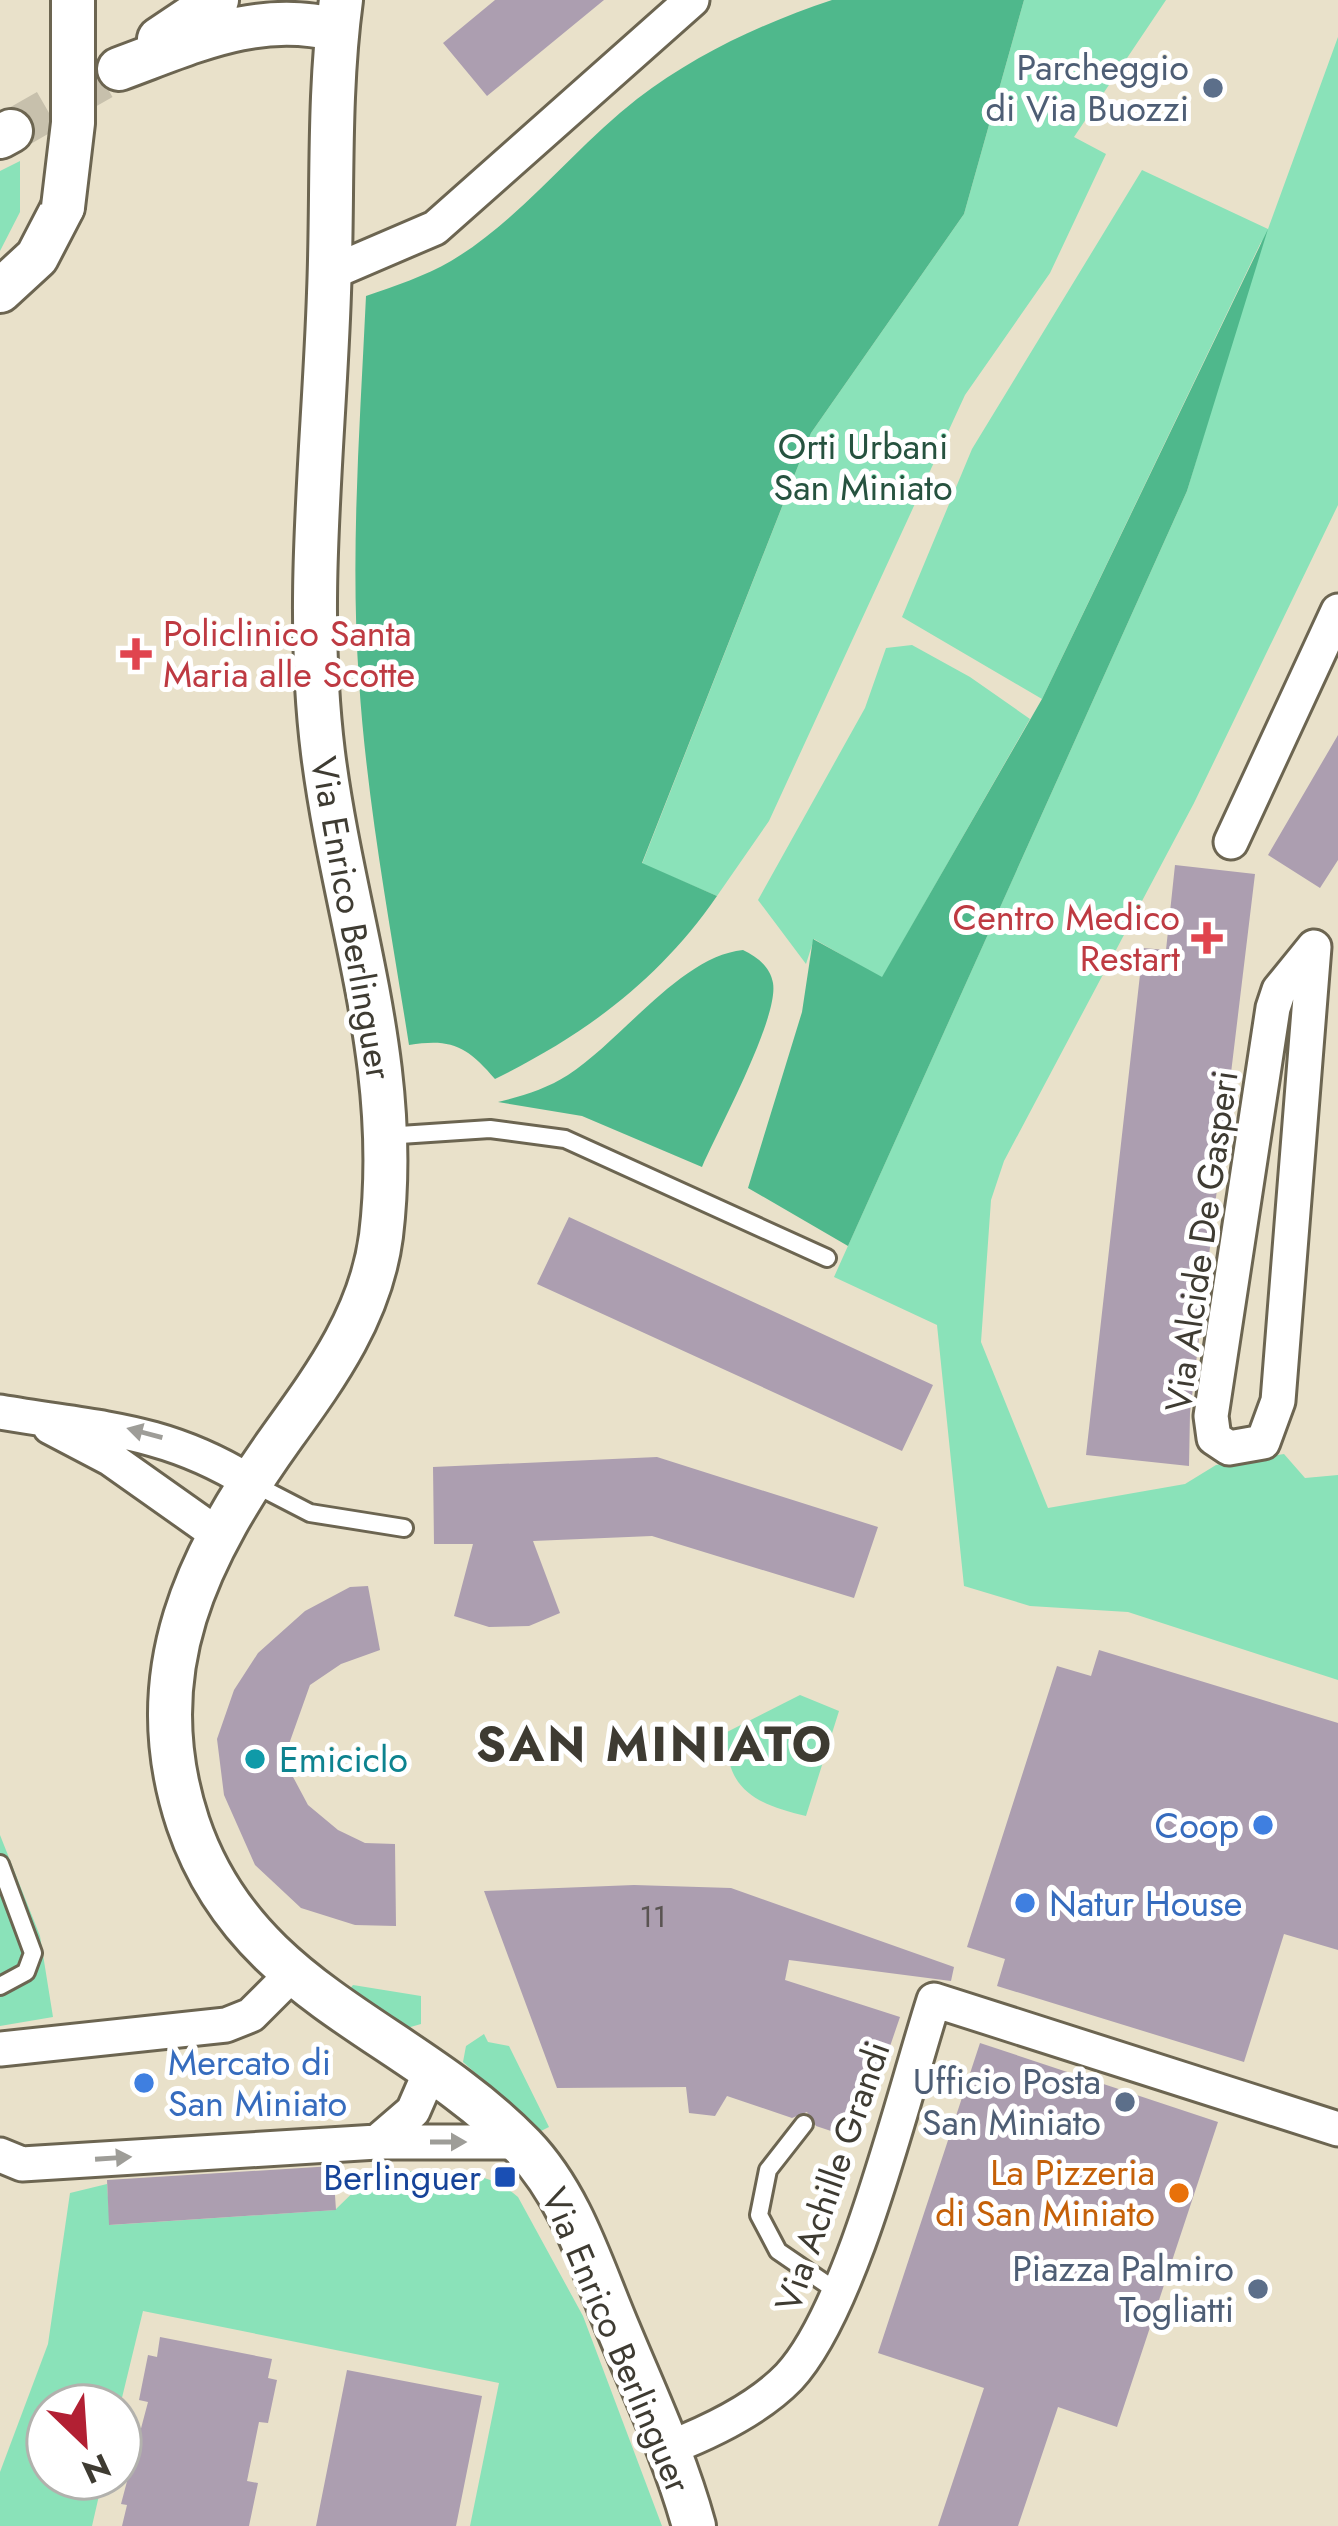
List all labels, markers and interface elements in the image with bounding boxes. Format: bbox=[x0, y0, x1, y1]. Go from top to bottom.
place label: Parcheggio di Via Buozzi bbox=[985, 41, 1189, 134]
marker: Parcheggio di Via Buozzi bbox=[1200, 75, 1226, 101]
park label: Orti Urbani San Miniato bbox=[773, 420, 953, 513]
place label: Policlinico Santa Maria alle Scotte bbox=[163, 607, 415, 700]
marker: Policlinico Santa Maria alle Scotte bbox=[120, 638, 152, 670]
street label: Via Enrico Berlinguer bbox=[298, 752, 406, 1084]
place label: Centro Medico Restart bbox=[953, 891, 1180, 984]
marker: Centro Medico Restart bbox=[1191, 922, 1223, 954]
street label: Via Alcide De Gasperi bbox=[1151, 1067, 1251, 1415]
one-way arrow bbox=[126, 1423, 163, 1442]
district label: SAN MINIATO bbox=[476, 1710, 834, 1779]
place label: Emiciclo bbox=[279, 1733, 408, 1785]
marker: Emiciclo bbox=[242, 1746, 268, 1772]
place label: Coop bbox=[1155, 1799, 1239, 1851]
marker: Coop bbox=[1250, 1812, 1276, 1838]
place label: Natur House bbox=[1049, 1877, 1242, 1929]
marker: Natur House bbox=[1012, 1890, 1038, 1916]
house number: 11 bbox=[640, 1895, 667, 1938]
street label: Via Achille Grandi bbox=[761, 2034, 903, 2318]
place label: Mercato di San Miniato bbox=[168, 2036, 347, 2129]
place label: Ufficio Posta San Miniato bbox=[913, 2055, 1101, 2148]
marker: Mercato di San Miniato bbox=[131, 2070, 157, 2096]
marker: Ufficio Posta San Miniato bbox=[1112, 2089, 1138, 2115]
one-way arrow bbox=[430, 2132, 468, 2152]
place label: La Pizzeria di San Miniato bbox=[935, 2146, 1155, 2239]
one-way arrow bbox=[95, 2148, 133, 2167]
place label: Berlinguer bbox=[323, 2151, 482, 2203]
marker: Berlinguer bbox=[492, 2164, 518, 2190]
street label: Via Enrico Berlinguer bbox=[529, 2179, 705, 2501]
marker: La Pizzeria di San Miniato bbox=[1166, 2180, 1192, 2206]
place label: Piazza Palmiro Togliatti bbox=[1012, 2242, 1234, 2335]
marker: Piazza Palmiro Togliatti bbox=[1245, 2276, 1271, 2302]
north arrow bbox=[24, 2382, 144, 2502]
text: N bbox=[75, 2442, 118, 2496]

